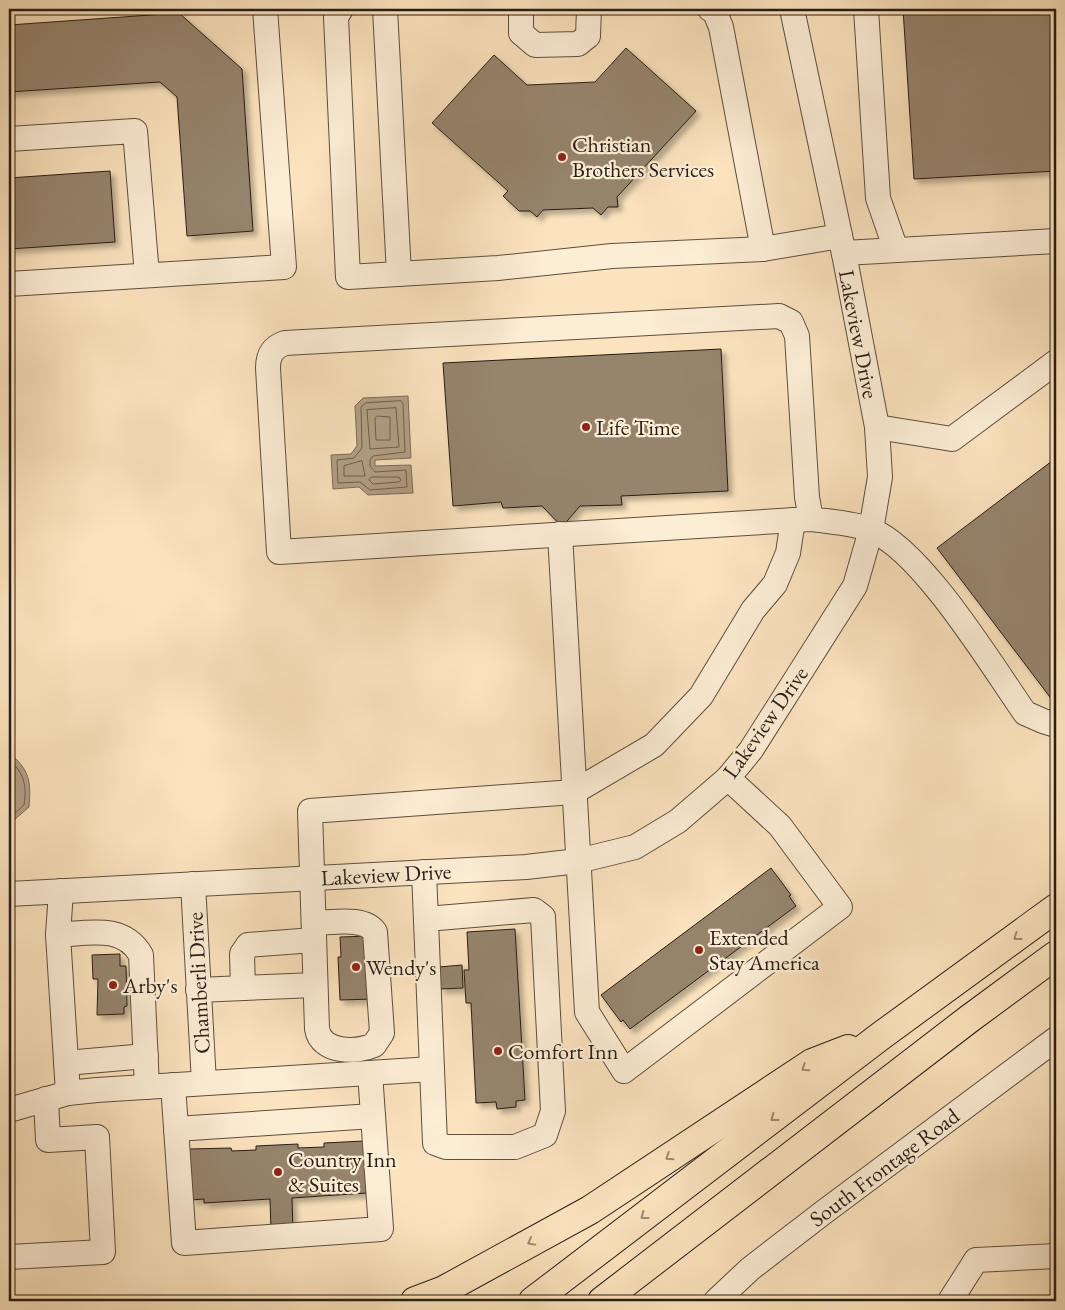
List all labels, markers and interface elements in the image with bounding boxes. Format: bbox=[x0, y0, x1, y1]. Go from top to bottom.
place label: Christian Brothers Services bbox=[572, 130, 714, 184]
marker: Christian Brothers Services bbox=[556, 151, 568, 163]
street label: Lakeview Drive bbox=[832, 267, 885, 401]
place label: Life Time bbox=[596, 413, 680, 442]
marker: Life Time bbox=[580, 421, 592, 433]
street label: Lakeview Drive bbox=[716, 660, 815, 784]
street label: Lakeview Drive bbox=[320, 857, 452, 892]
street label: Chamberli Drive bbox=[180, 911, 217, 1055]
place label: Extended Stay America bbox=[709, 923, 820, 977]
one-way arrow bbox=[1013, 931, 1023, 940]
marker: Extended Stay America bbox=[693, 944, 705, 956]
place label: Wendy's bbox=[366, 953, 436, 982]
marker: Wendy's bbox=[350, 961, 362, 973]
place label: Arby's bbox=[122, 971, 178, 1000]
marker: Arby's bbox=[107, 979, 119, 991]
place label: Comfort Inn bbox=[508, 1037, 619, 1066]
marker: Comfort Inn bbox=[492, 1045, 504, 1057]
one-way arrow bbox=[802, 1062, 811, 1071]
street label: South Frontage Road bbox=[803, 1101, 966, 1233]
one-way arrow bbox=[771, 1112, 780, 1120]
place label: Country Inn & Suites bbox=[288, 1145, 397, 1199]
one-way arrow bbox=[666, 1151, 675, 1161]
marker: Country Inn & Suites bbox=[272, 1166, 284, 1178]
one-way arrow bbox=[641, 1211, 650, 1220]
one-way arrow bbox=[527, 1236, 536, 1246]

